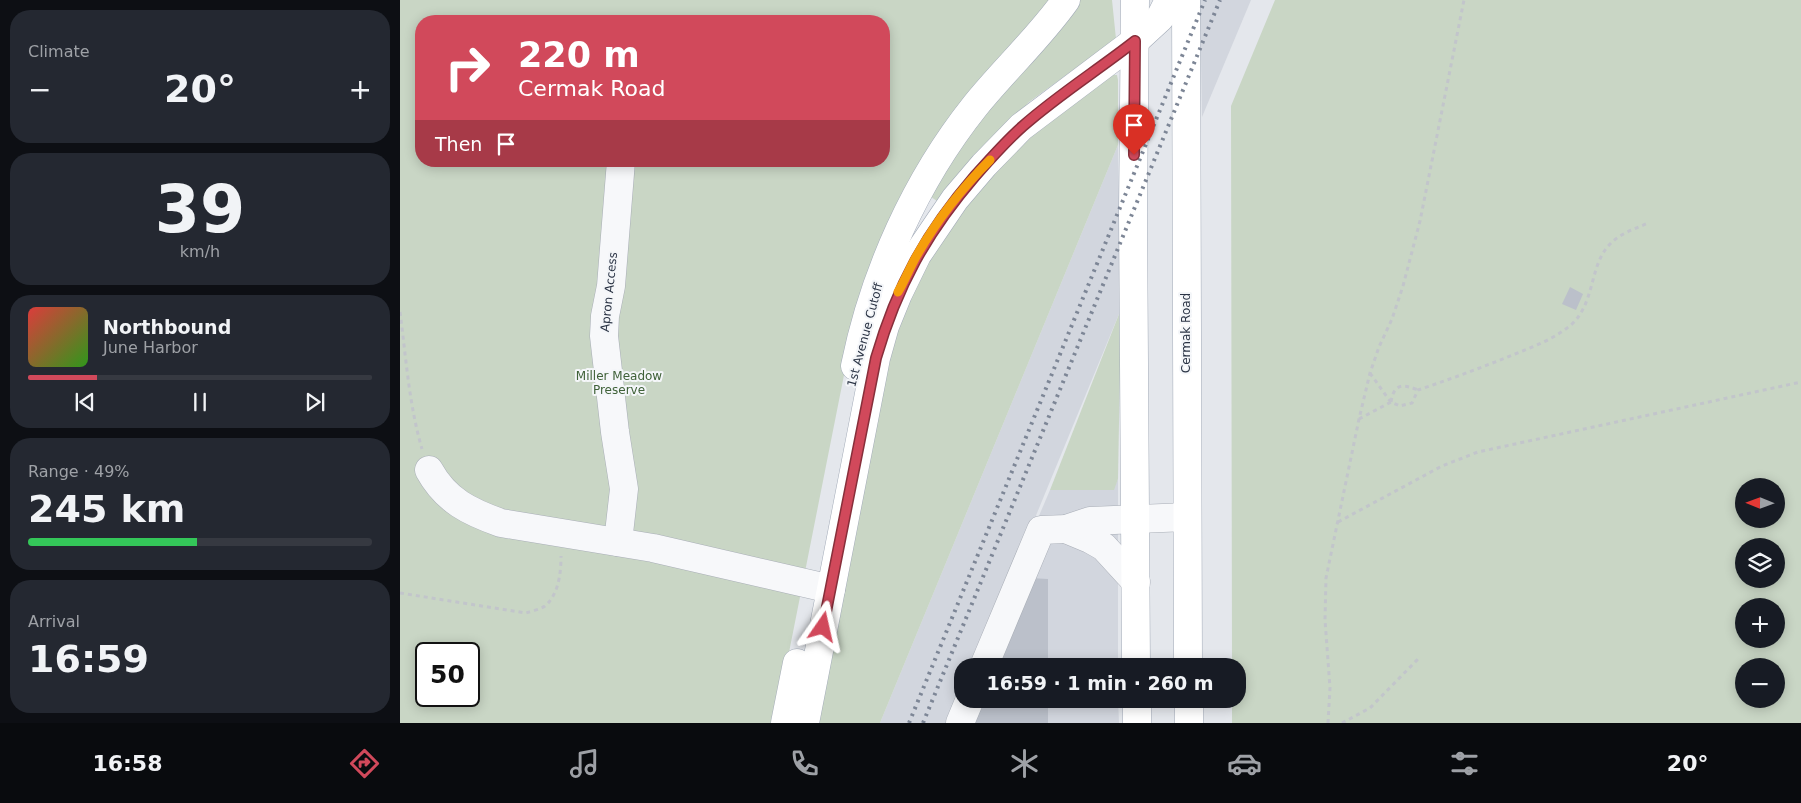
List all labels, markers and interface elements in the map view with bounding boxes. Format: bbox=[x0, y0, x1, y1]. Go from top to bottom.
icon: right bbox=[435, 35, 500, 100]
text: 220 m bbox=[518, 35, 640, 75]
text: Climate bbox=[28, 42, 90, 61]
text: 20° bbox=[164, 67, 236, 111]
text: − bbox=[28, 73, 51, 106]
text: + bbox=[349, 73, 372, 106]
text: Cermak Road bbox=[518, 76, 665, 101]
pin bbox=[1113, 104, 1155, 155]
icon: arrive bbox=[1120, 111, 1148, 139]
icon: arrive bbox=[492, 130, 520, 158]
text: Then bbox=[435, 133, 482, 155]
text: 39 bbox=[155, 172, 245, 247]
text: km/h bbox=[180, 242, 220, 261]
street label: Apron Access bbox=[598, 251, 620, 333]
street label: 1st Avenue Cutoff bbox=[844, 281, 886, 389]
street label: Cermak Road bbox=[1179, 293, 1193, 373]
text: Northbound bbox=[103, 316, 231, 338]
text: June Harbor bbox=[103, 338, 198, 357]
park label: Miller Meadow Preserve bbox=[576, 369, 662, 397]
icon: previous bbox=[71, 388, 99, 416]
icon: pause bbox=[186, 388, 214, 416]
icon: next bbox=[301, 388, 329, 416]
text: Range · 49% bbox=[28, 462, 130, 481]
north arrow bbox=[1735, 478, 1785, 528]
map controls bbox=[1735, 478, 1785, 708]
text: 245 km bbox=[28, 487, 185, 531]
button: layers bbox=[1735, 538, 1785, 588]
button: + bbox=[1735, 598, 1785, 648]
position arrow bbox=[796, 600, 848, 652]
text: Arrival bbox=[28, 612, 80, 631]
text: 16:59 bbox=[28, 637, 149, 681]
speed limit sign: 50 bbox=[415, 642, 480, 707]
button: − bbox=[1735, 658, 1785, 708]
text: 16:59 · 1 min · 260 m bbox=[986, 672, 1214, 694]
icon: directions bbox=[347, 746, 382, 781]
icon: music bbox=[567, 746, 602, 781]
icon: phone bbox=[787, 746, 822, 781]
icon: climate bbox=[1007, 746, 1042, 781]
icon: car bbox=[1227, 746, 1262, 781]
icon: filters bbox=[1447, 746, 1482, 781]
text: 16:58 bbox=[92, 751, 162, 776]
text: 20° bbox=[1667, 751, 1708, 776]

